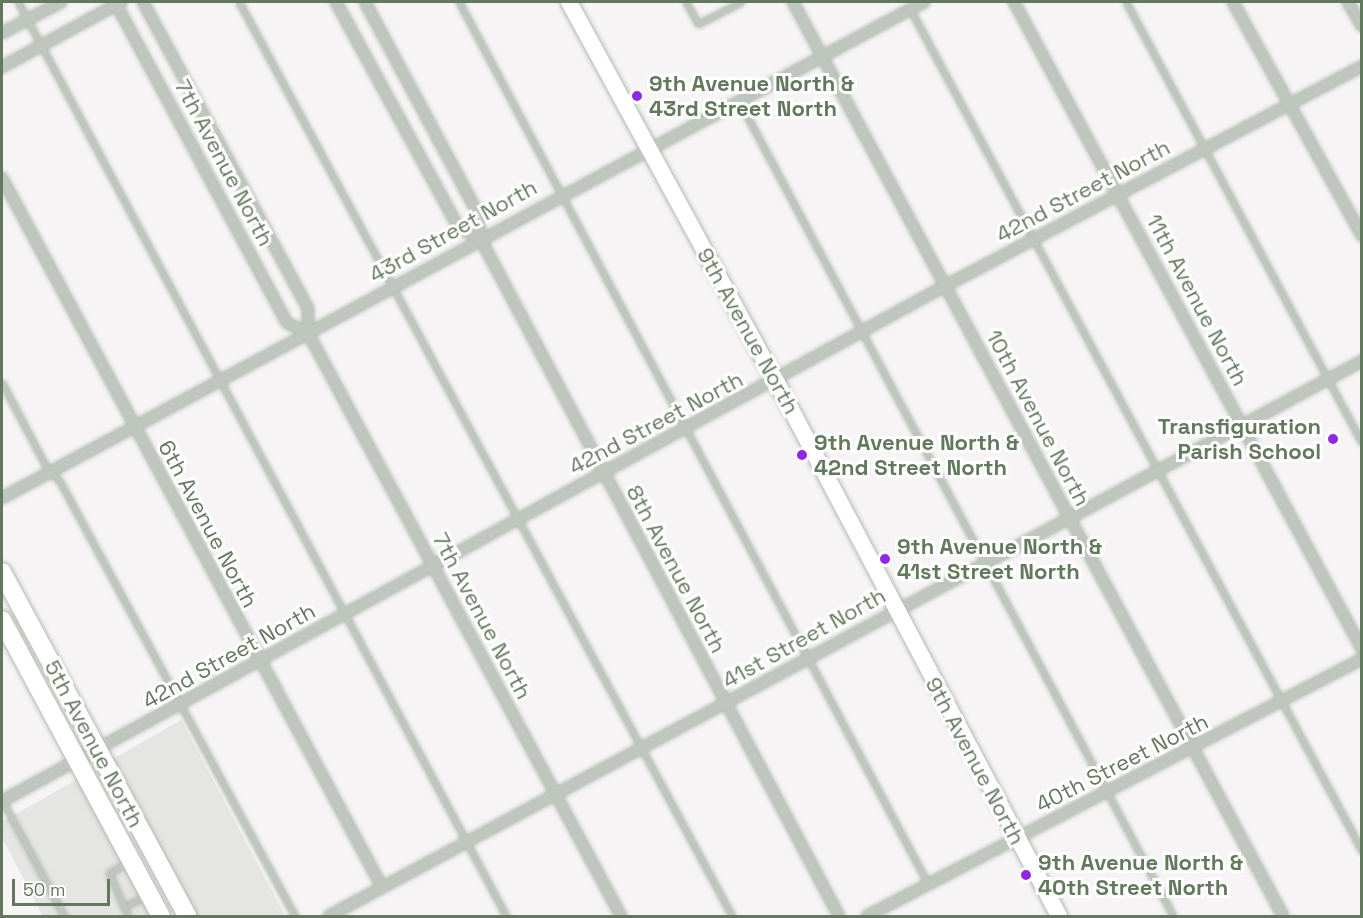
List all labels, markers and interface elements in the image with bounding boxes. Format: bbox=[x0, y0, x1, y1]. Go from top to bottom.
place label: 9th Avenue North & 43rd Street North bbox=[649, 70, 854, 122]
street label: 7th Avenue North bbox=[169, 75, 279, 251]
marker: 9th Avenue North & 43rd Street North bbox=[630, 89, 644, 103]
street label: 42nd Street North bbox=[991, 134, 1175, 248]
street label: 43rd Street North bbox=[364, 174, 542, 288]
street label: 11th Avenue North bbox=[1140, 209, 1254, 391]
street label: 9th Avenue North bbox=[691, 243, 805, 419]
street label: 10th Avenue North bbox=[980, 325, 1096, 511]
street label: 42nd Street North bbox=[564, 366, 748, 480]
place label: Transfiguration Parish School bbox=[1158, 413, 1321, 464]
place label: 9th Avenue North & 42nd Street North bbox=[814, 429, 1019, 481]
marker: Transfiguration Parish School bbox=[1326, 432, 1340, 446]
street label: 6th Avenue North bbox=[153, 436, 263, 612]
marker: 9th Avenue North & 42nd Street North bbox=[795, 448, 809, 462]
street label: 8th Avenue North bbox=[621, 481, 731, 657]
street label: 7th Avenue North bbox=[427, 528, 537, 704]
place label: 9th Avenue North & 41st Street North bbox=[897, 533, 1102, 584]
marker: 9th Avenue North & 41st Street North bbox=[878, 552, 892, 566]
street label: 41st Street North bbox=[718, 582, 890, 694]
street label: 42nd Street North bbox=[138, 598, 320, 714]
street label: 5th Avenue North bbox=[39, 656, 149, 832]
street label: 9th Avenue North bbox=[920, 673, 1030, 849]
street label: 40th Street North bbox=[1031, 708, 1213, 818]
place label: 9th Avenue North & 40th Street North bbox=[1038, 849, 1243, 900]
scale bar bbox=[15, 867, 112, 905]
marker: 9th Avenue North & 40th Street North bbox=[1019, 868, 1033, 882]
text: 50 m bbox=[23, 878, 65, 901]

